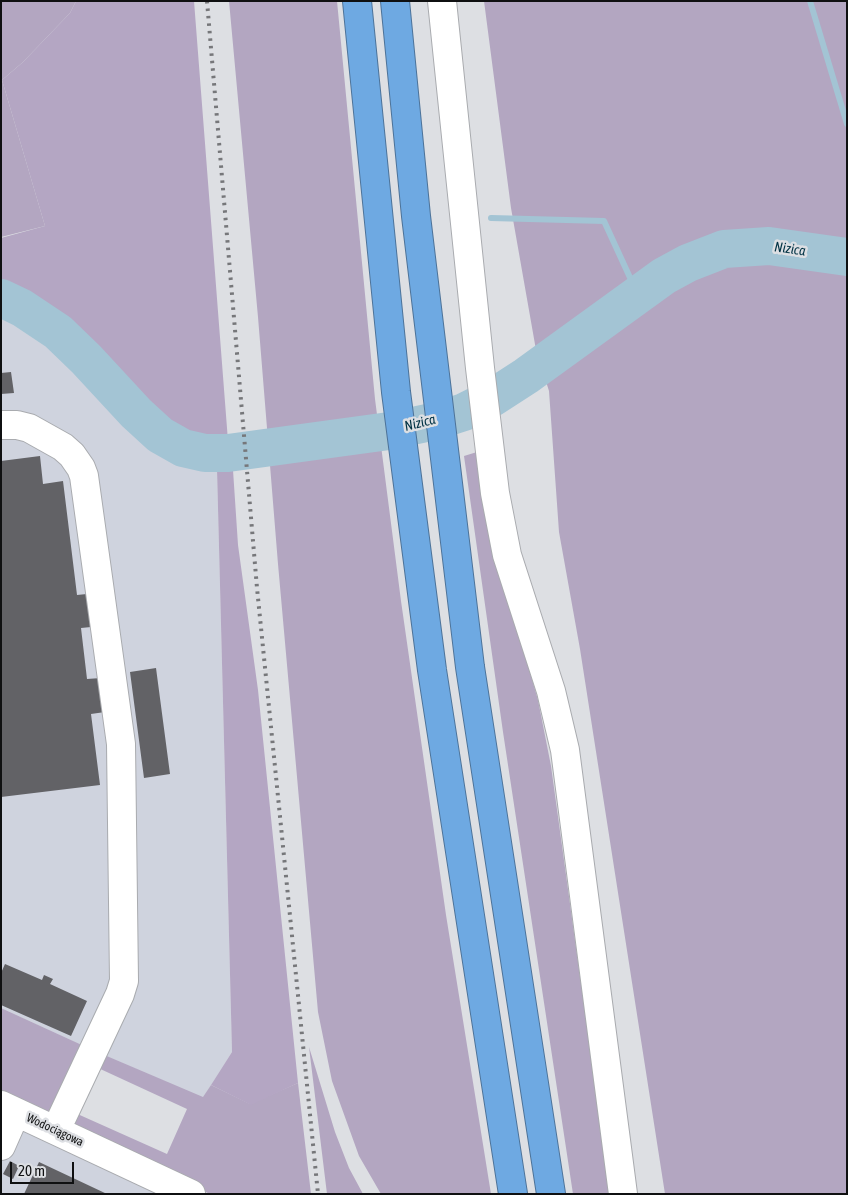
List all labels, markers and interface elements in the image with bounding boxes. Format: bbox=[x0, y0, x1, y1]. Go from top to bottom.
water label: Nizica bbox=[773, 238, 807, 260]
water label: Nizica bbox=[403, 411, 437, 435]
street label: Wodociągowa bbox=[24, 1111, 86, 1149]
scale bar bbox=[12, 1152, 76, 1184]
text: 20 m bbox=[18, 1162, 45, 1179]

